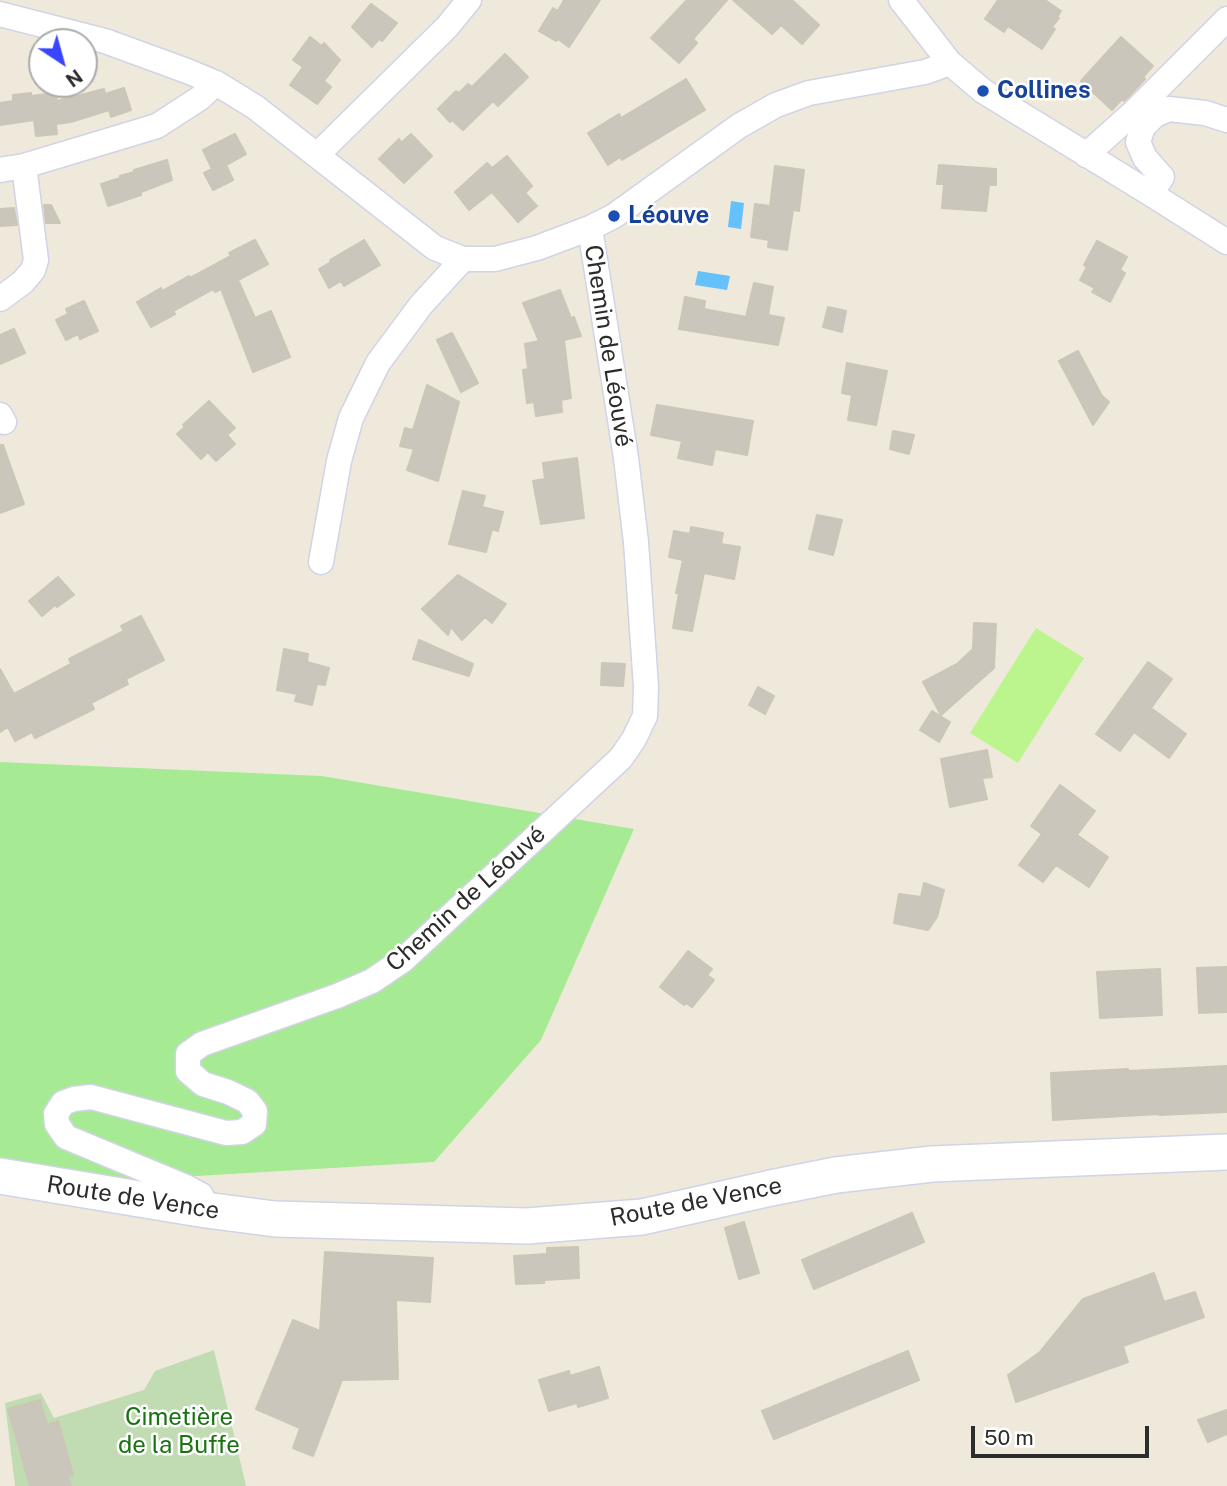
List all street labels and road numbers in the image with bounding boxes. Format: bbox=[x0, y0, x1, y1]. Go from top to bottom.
street label: Chemin de Léouvé bbox=[578, 243, 638, 449]
street label: Chemin de Léouvé bbox=[381, 820, 551, 978]
street label: Route de Vence bbox=[45, 1170, 221, 1226]
street label: Route de Vence bbox=[608, 1171, 784, 1233]

